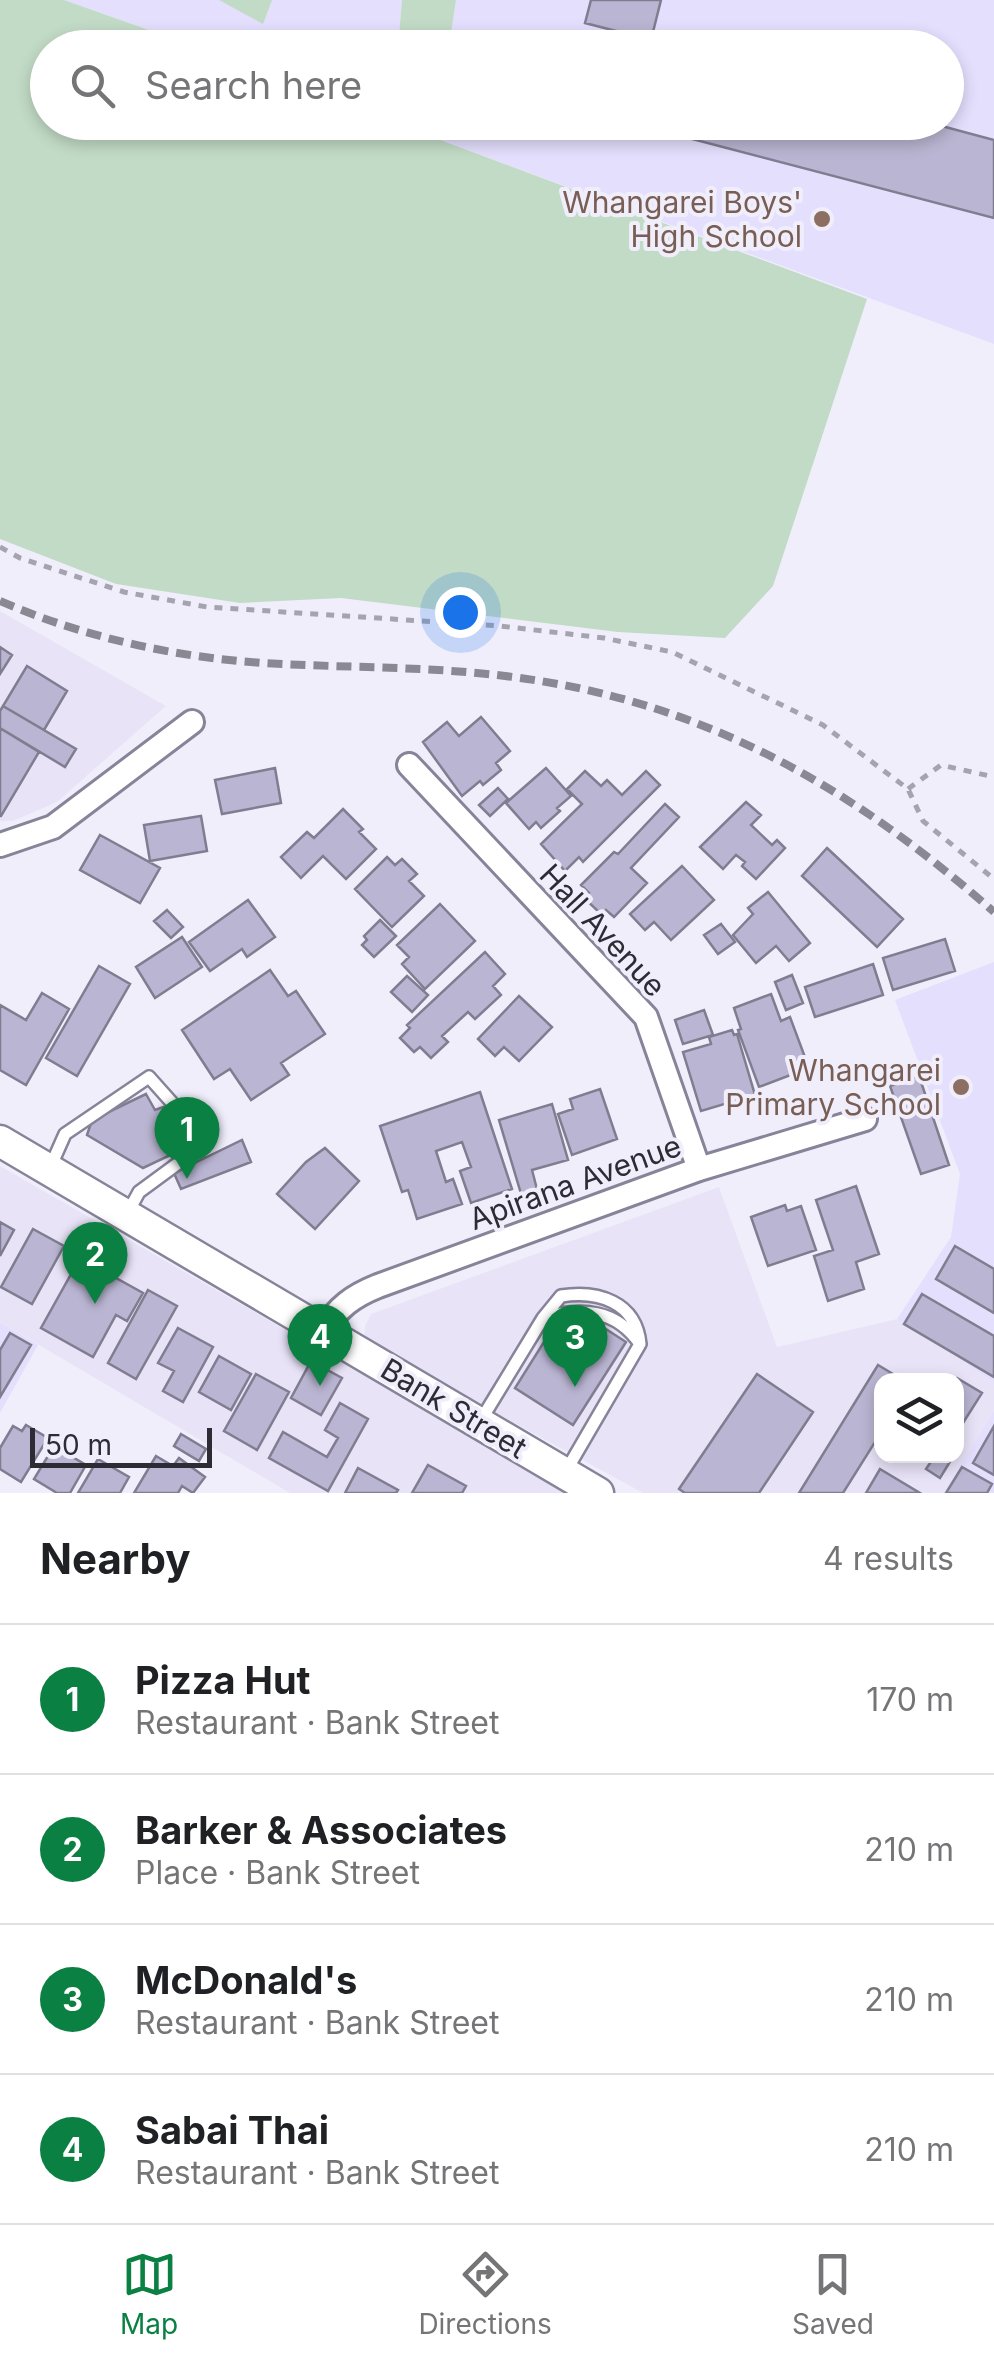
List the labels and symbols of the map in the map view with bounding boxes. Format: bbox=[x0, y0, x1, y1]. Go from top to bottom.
place label: Whangarei Boys' High School bbox=[562, 184, 802, 254]
marker: Whangarei Boys' High School bbox=[811, 208, 833, 230]
your location bbox=[435, 587, 486, 638]
street label: Hall Avenue bbox=[533, 856, 673, 1004]
place label: Whangarei Primary School bbox=[725, 1052, 941, 1122]
marker: Whangarei Primary School bbox=[950, 1076, 972, 1098]
pin: 1 bbox=[154, 1096, 220, 1179]
street label: Apirana Avenue bbox=[464, 1127, 686, 1237]
pin: 2 bbox=[62, 1222, 128, 1304]
pin: 4 bbox=[288, 1304, 352, 1386]
pin: 3 bbox=[542, 1304, 608, 1387]
street label: Bank Street bbox=[375, 1350, 534, 1466]
scale bar bbox=[30, 1423, 212, 1468]

